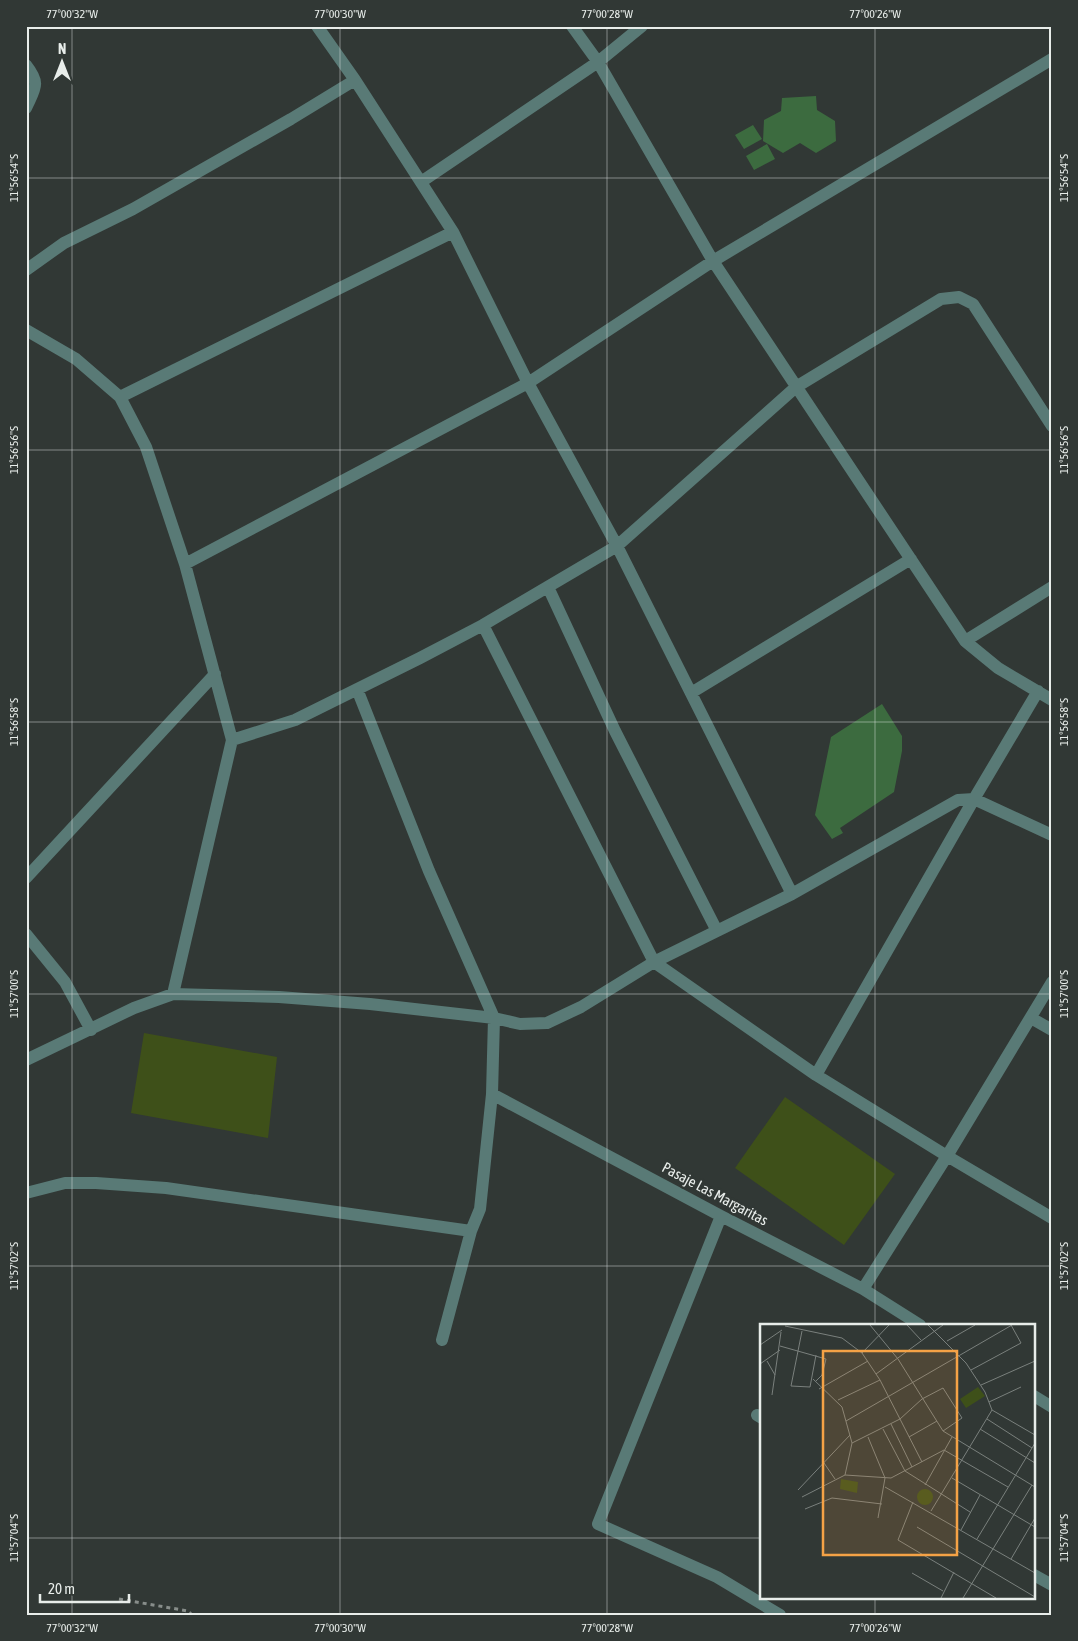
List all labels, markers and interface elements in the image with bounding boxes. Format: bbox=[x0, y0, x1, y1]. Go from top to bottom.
text: 77°00'32"W bbox=[46, 7, 98, 21]
text: 77°00'30"W bbox=[314, 7, 366, 21]
text: 77°00'28"W bbox=[581, 7, 633, 21]
text: 77°00'26"W bbox=[849, 7, 901, 21]
north arrow bbox=[38, 38, 88, 88]
text: N bbox=[58, 41, 66, 57]
text: 11°56'54"S bbox=[7, 154, 21, 202]
text: 11°56'54"S bbox=[1057, 154, 1071, 202]
text: 11°56'56"S bbox=[7, 426, 21, 474]
text: 11°56'56"S bbox=[1057, 426, 1071, 474]
text: 11°56'58"S bbox=[7, 698, 21, 746]
text: 11°56'58"S bbox=[1057, 698, 1071, 746]
text: 11°57'00"S bbox=[7, 970, 21, 1018]
text: 11°57'00"S bbox=[1057, 970, 1071, 1018]
street label: Pasaje Las Margaritas bbox=[659, 1159, 771, 1229]
text: 11°57'02"S bbox=[7, 1242, 21, 1290]
text: 11°57'02"S bbox=[1057, 1242, 1071, 1290]
inset map bbox=[760, 1324, 1036, 1598]
text: 11°57'04"S bbox=[7, 1514, 21, 1562]
text: 11°57'04"S bbox=[1057, 1514, 1071, 1562]
scale bar bbox=[40, 1571, 129, 1603]
text: 20 m bbox=[48, 1580, 75, 1597]
text: 77°00'32"W bbox=[46, 1621, 98, 1635]
text: 77°00'30"W bbox=[314, 1621, 366, 1635]
text: 77°00'28"W bbox=[581, 1621, 633, 1635]
text: 77°00'26"W bbox=[849, 1621, 901, 1635]

